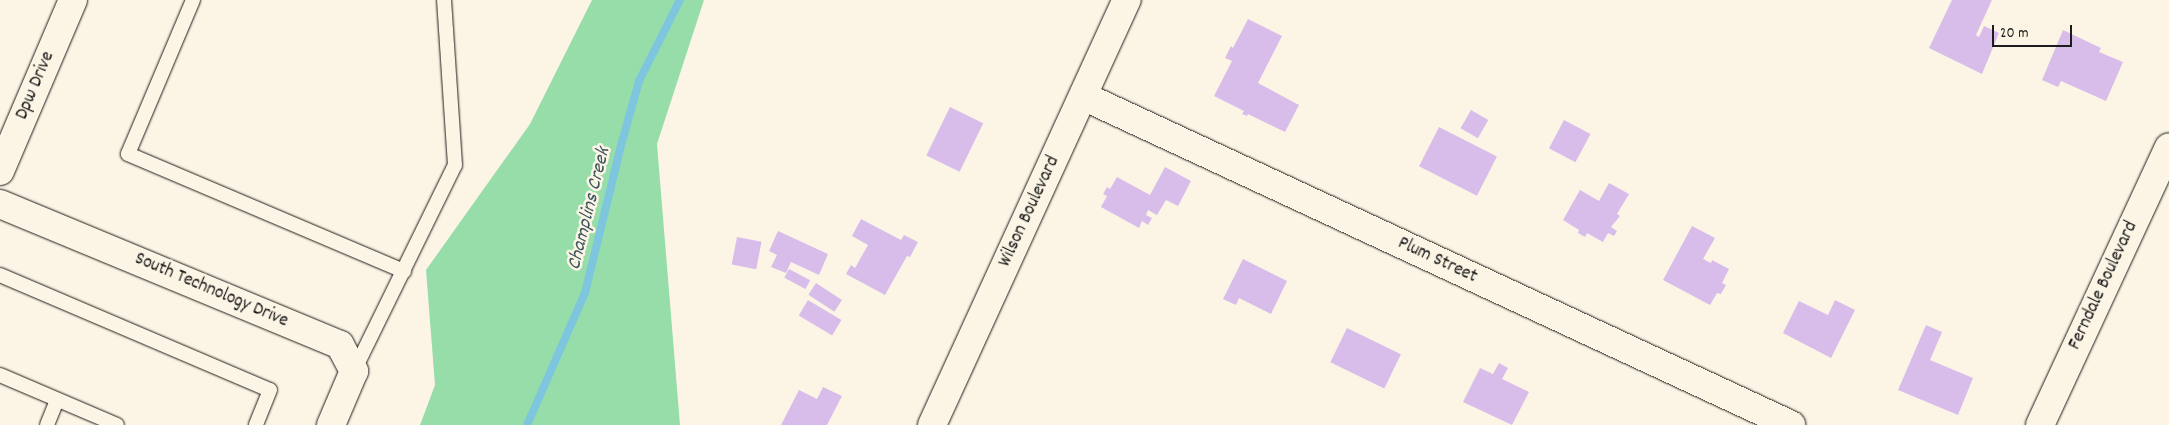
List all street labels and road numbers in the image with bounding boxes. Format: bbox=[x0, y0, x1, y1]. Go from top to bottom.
street label: Dpw Drive bbox=[11, 49, 61, 123]
street label: Wilson Boulevard bbox=[994, 153, 1066, 271]
street label: Ferndale Boulevard bbox=[2064, 218, 2144, 354]
street label: Plum Street bbox=[1394, 233, 1480, 289]
street label: South Technology Drive bbox=[131, 248, 291, 334]

